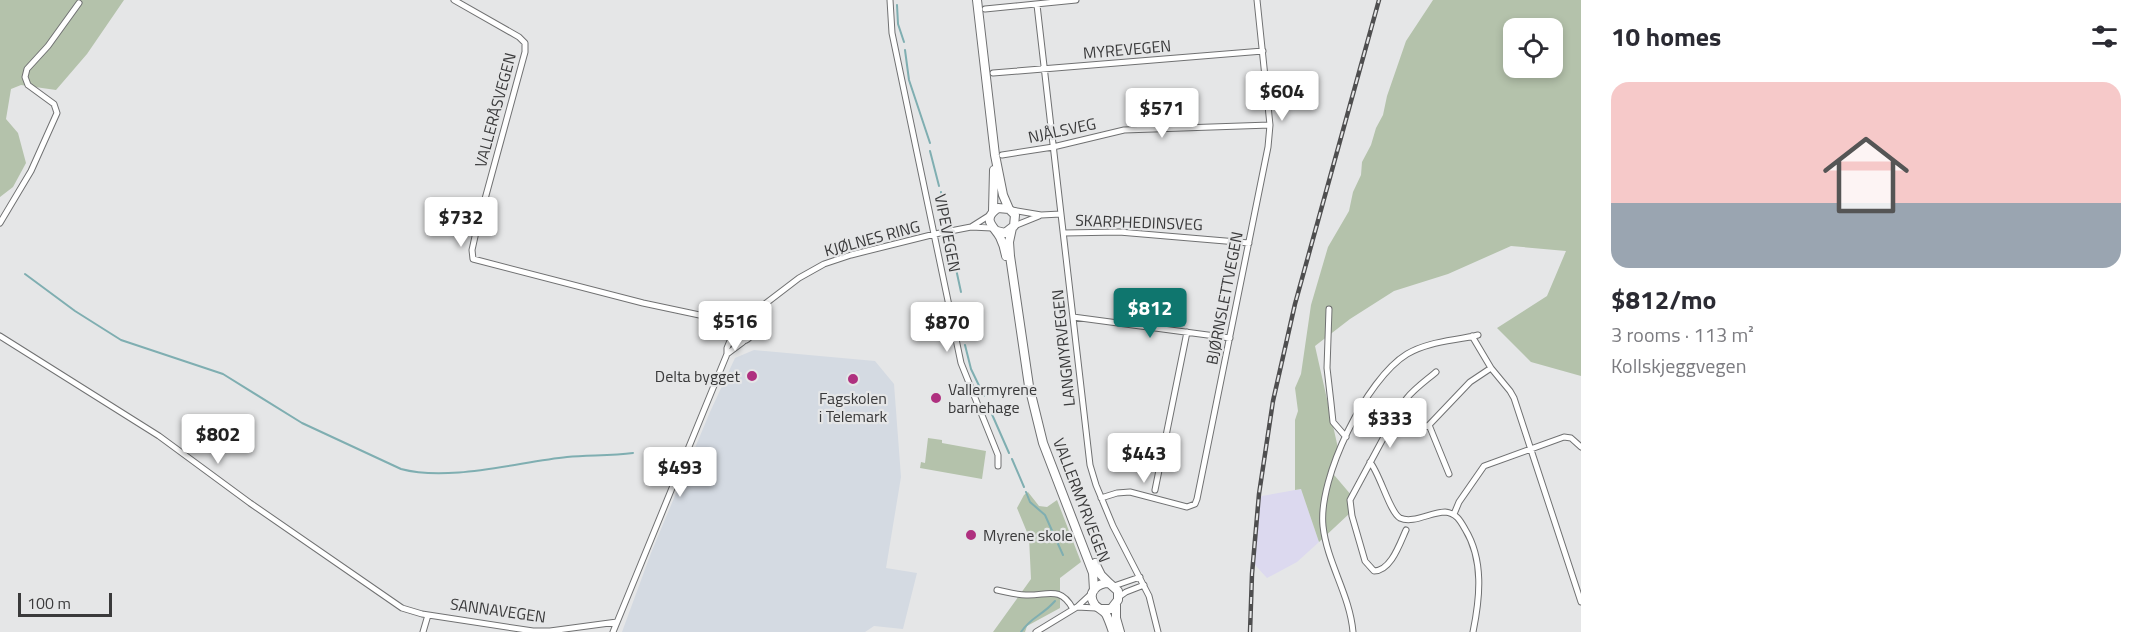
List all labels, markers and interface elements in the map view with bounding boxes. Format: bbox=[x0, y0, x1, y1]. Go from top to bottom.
text: 10 homes bbox=[1611, 17, 1721, 56]
map controls bbox=[1503, 18, 1563, 78]
button: locate bbox=[1503, 18, 1563, 78]
icon: filters bbox=[2088, 20, 2121, 53]
street label: MYREVEGEN bbox=[1082, 33, 1172, 65]
street label: VALLERÅSVEGEN bbox=[468, 50, 522, 170]
pin: $604 bbox=[1246, 71, 1318, 122]
text: $604 bbox=[1260, 75, 1304, 106]
pin: $571 bbox=[1126, 88, 1198, 139]
text: $571 bbox=[1140, 92, 1184, 123]
street label: NJÅLSVEG bbox=[1026, 111, 1098, 149]
icon: home bbox=[1812, 121, 1920, 229]
street label: VIPEVEGEN bbox=[929, 192, 967, 274]
pin: $732 bbox=[425, 197, 497, 248]
text: $732 bbox=[439, 201, 483, 232]
street label: SKARPHEDINSVEG bbox=[1075, 208, 1203, 236]
street label: KJØLNES RING bbox=[821, 214, 923, 262]
street label: BJØRNSLETTVEGEN bbox=[1199, 229, 1249, 367]
text: $812/mo bbox=[1611, 280, 1716, 319]
street label: LANGMYRVEGEN bbox=[1045, 288, 1081, 408]
pin: $812 bbox=[1114, 288, 1186, 339]
text: $812 bbox=[1128, 292, 1172, 323]
pin: $516 bbox=[699, 301, 771, 352]
pin: $870 bbox=[911, 302, 983, 353]
text: $516 bbox=[713, 305, 757, 336]
text: $870 bbox=[925, 306, 969, 337]
text: 3 rooms · 113 m² bbox=[1611, 319, 1754, 350]
text: Kollskjeggvegen bbox=[1611, 350, 1746, 381]
place label: Delta bygget bbox=[655, 364, 740, 388]
marker: Delta bygget bbox=[745, 369, 759, 383]
marker: Fagskolen i Telemark bbox=[846, 372, 860, 386]
place label: Vallermyrene barnehage bbox=[948, 377, 1037, 419]
place label: Fagskolen i Telemark bbox=[819, 386, 888, 428]
marker: Vallermyrene barnehage bbox=[929, 391, 943, 405]
pin: $333 bbox=[1354, 398, 1426, 449]
text: $333 bbox=[1368, 402, 1412, 433]
pin: $802 bbox=[182, 414, 254, 465]
text: $802 bbox=[196, 418, 240, 449]
pin: $443 bbox=[1108, 433, 1180, 484]
street label: VALLERMYRVEGEN bbox=[1047, 434, 1117, 566]
text: $443 bbox=[1122, 437, 1166, 468]
pin: $493 bbox=[644, 447, 716, 498]
text: $493 bbox=[658, 451, 702, 482]
place label: Myrene skole bbox=[983, 523, 1073, 547]
marker: Myrene skole bbox=[964, 528, 978, 542]
scale bar bbox=[18, 590, 112, 618]
text: 100 m bbox=[27, 591, 71, 615]
street label: SANNAVEGEN bbox=[449, 591, 547, 629]

